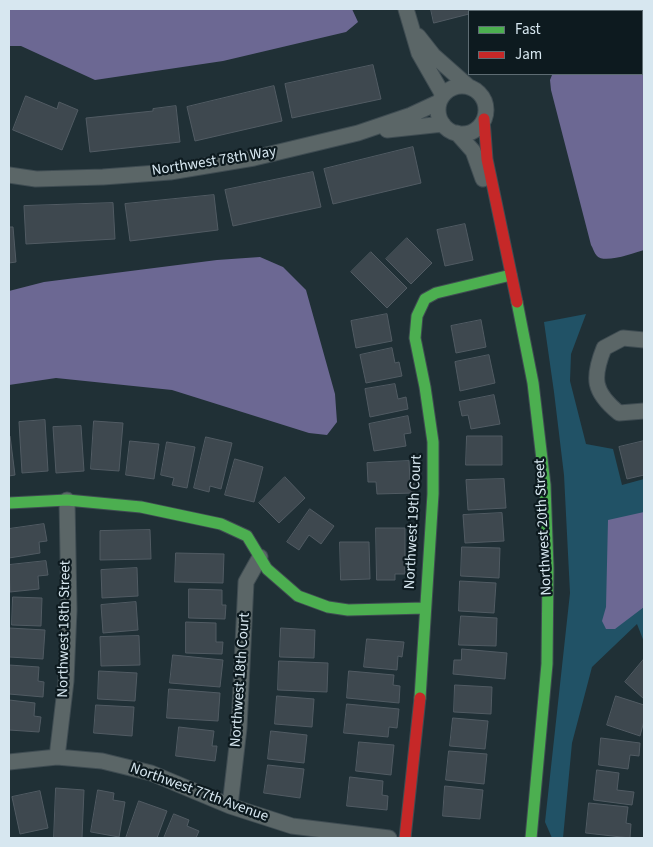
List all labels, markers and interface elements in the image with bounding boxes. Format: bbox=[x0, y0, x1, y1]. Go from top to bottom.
legend bbox=[468, 10, 643, 75]
text: Fast bbox=[515, 19, 541, 40]
text: Jam bbox=[515, 44, 542, 65]
street label: Northwest 78th Way bbox=[150, 143, 278, 181]
street label: Northwest 19th Court bbox=[401, 454, 427, 590]
street label: Northwest 20th Street bbox=[531, 458, 557, 596]
street label: Northwest 18th Street bbox=[55, 560, 75, 698]
street label: Northwest 18th Court bbox=[227, 612, 255, 748]
street label: Northwest 77th Avenue bbox=[127, 760, 271, 826]

